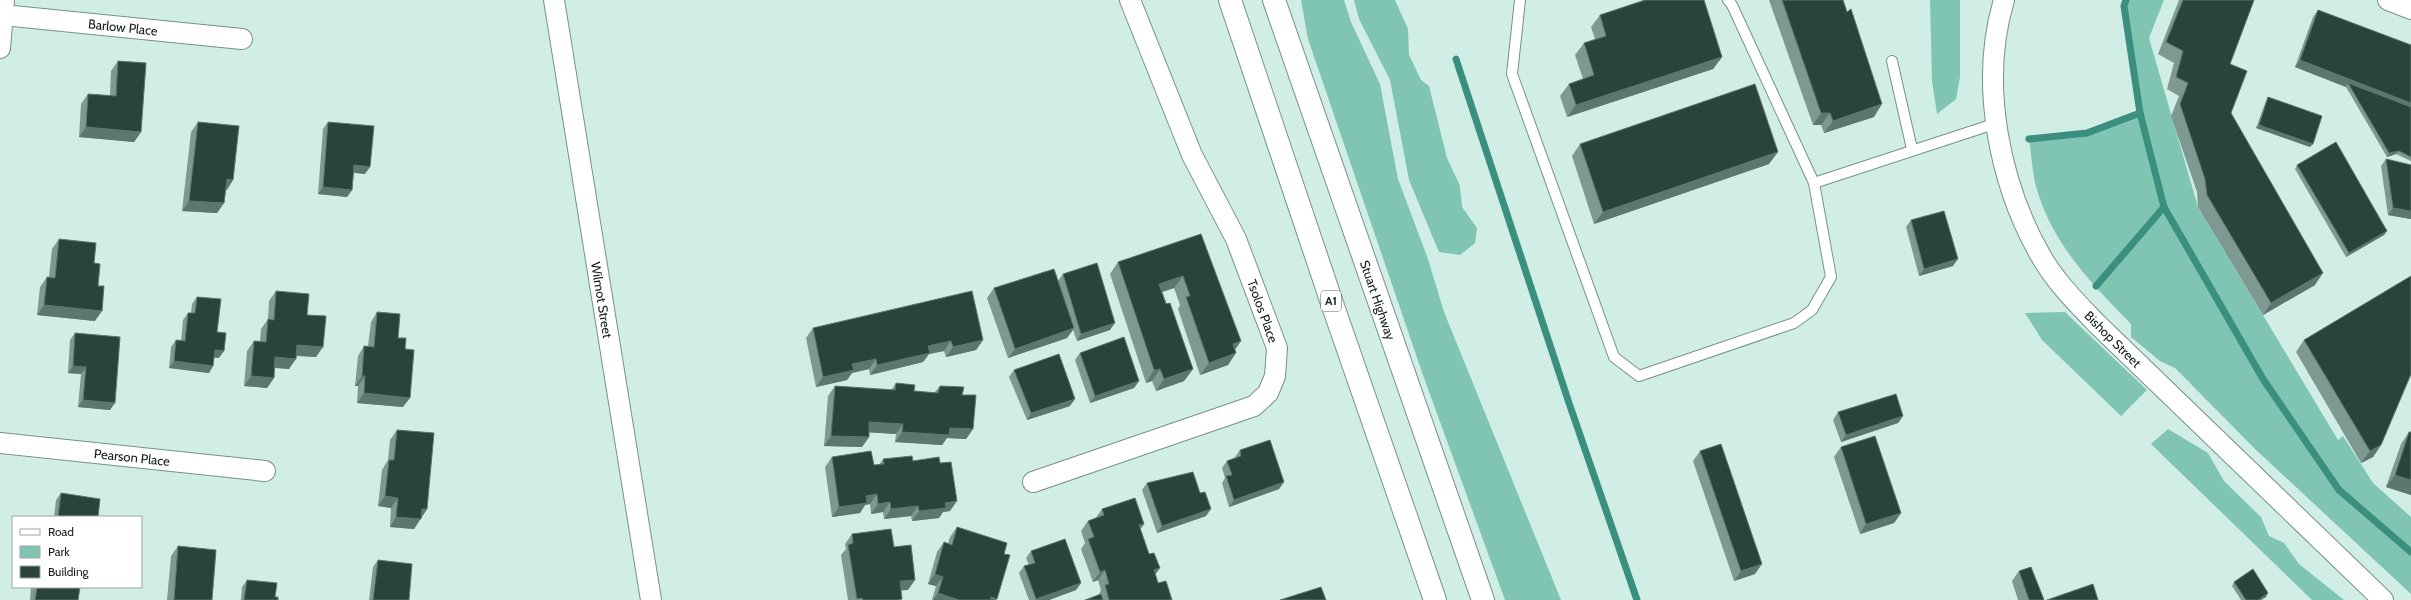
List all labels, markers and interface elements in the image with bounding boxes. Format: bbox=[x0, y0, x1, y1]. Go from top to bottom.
street label: Barlow Place bbox=[88, 15, 159, 39]
street label: Stuart Highway bbox=[1357, 258, 1399, 342]
street label: Wilmot Street bbox=[588, 261, 616, 340]
street label: Tsolos Place bbox=[1244, 277, 1282, 345]
road number: A1 bbox=[1321, 291, 1341, 311]
street label: Bishop Street bbox=[2081, 307, 2145, 371]
street label: Pearson Place bbox=[93, 445, 171, 469]
legend bbox=[12, 516, 142, 588]
text: Road bbox=[48, 524, 74, 539]
text: Park bbox=[48, 544, 70, 559]
text: Building bbox=[48, 564, 90, 579]

